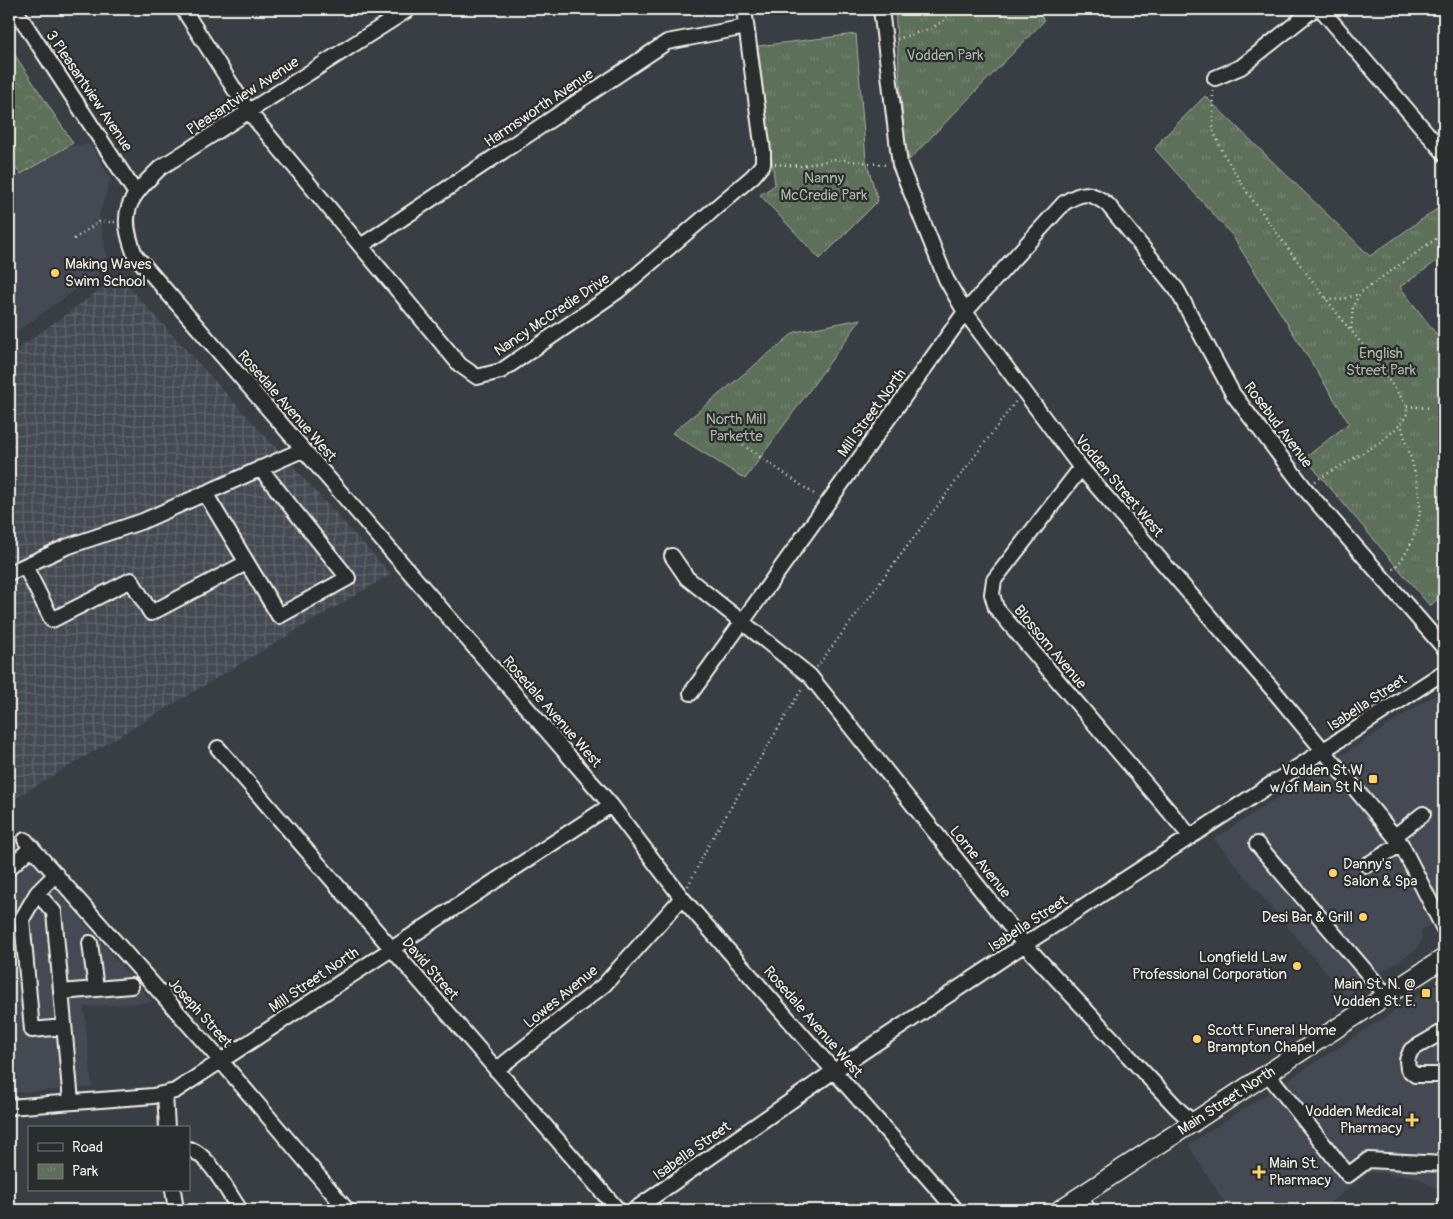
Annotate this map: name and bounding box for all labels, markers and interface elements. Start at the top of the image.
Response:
street label: 3 Pleasantview Avenue [41,27,137,156]
park label: Vodden Park [906,46,984,65]
street label: Pleasantview Avenue [183,52,303,139]
street label: Harmsworth Avenue [481,64,598,152]
park label: Nanny McCredie Park [780,169,868,205]
place label: Making Waves Swim School [65,255,152,291]
marker: Making Waves Swim School [49,267,61,279]
street label: Nancy McCredie Drive [491,269,614,361]
park label: English Street Park [1346,344,1417,380]
street label: Rosedale Avenue West [233,346,341,466]
street label: Mill Street North [834,365,910,461]
street label: Rosebud Avenue [1240,378,1317,472]
park label: North Mill Parkette [706,410,766,446]
street label: Vodden Street West [1071,431,1168,542]
street label: Blossom Avenue [1009,601,1091,693]
street label: Rosedale Avenue West [498,652,606,772]
street label: Isabella Street [1324,670,1411,736]
place label: Vodden St W w/of Main St N [1270,761,1363,797]
marker: Vodden St W w/of Main St N [1367,773,1379,785]
street label: Lorne Avenue [945,822,1015,902]
place label: Danny's Salon & Spa [1343,855,1417,891]
marker: Danny's Salon & Spa [1327,867,1339,879]
street label: Isabella Street [985,891,1072,957]
place label: Desi Bar & Grill [1262,908,1353,927]
marker: Desi Bar & Grill [1357,911,1369,923]
street label: David Street [398,934,463,1005]
street label: Mill Street North [265,943,363,1017]
place label: Longfield Law Professional Corporation [1132,948,1287,984]
marker: Longfield Law Professional Corporation [1291,960,1303,972]
street label: Lowes Avenue [520,961,602,1033]
street label: Rosedale Avenue West [759,962,867,1082]
street label: Joseph Street [164,974,237,1053]
place label: Main St. N. @ Vodden St. E. [1333,975,1416,1011]
marker: Main St. N. @ Vodden St. E. [1420,987,1432,999]
place label: Scott Funeral Home Brampton Chapel [1207,1021,1337,1057]
marker: Scott Funeral Home Brampton Chapel [1191,1033,1203,1045]
street label: Main Street North [1174,1062,1279,1139]
place label: Vodden Medical Pharmacy [1305,1102,1403,1138]
marker: Vodden Medical Pharmacy [1406,1114,1418,1126]
street label: Isabella Street [649,1117,735,1185]
legend [28,1126,190,1192]
text: Road [72,1138,103,1157]
place label: Main St. Pharmacy [1269,1154,1332,1190]
text: Park [72,1162,99,1181]
marker: Main St. Pharmacy [1253,1166,1265,1178]

